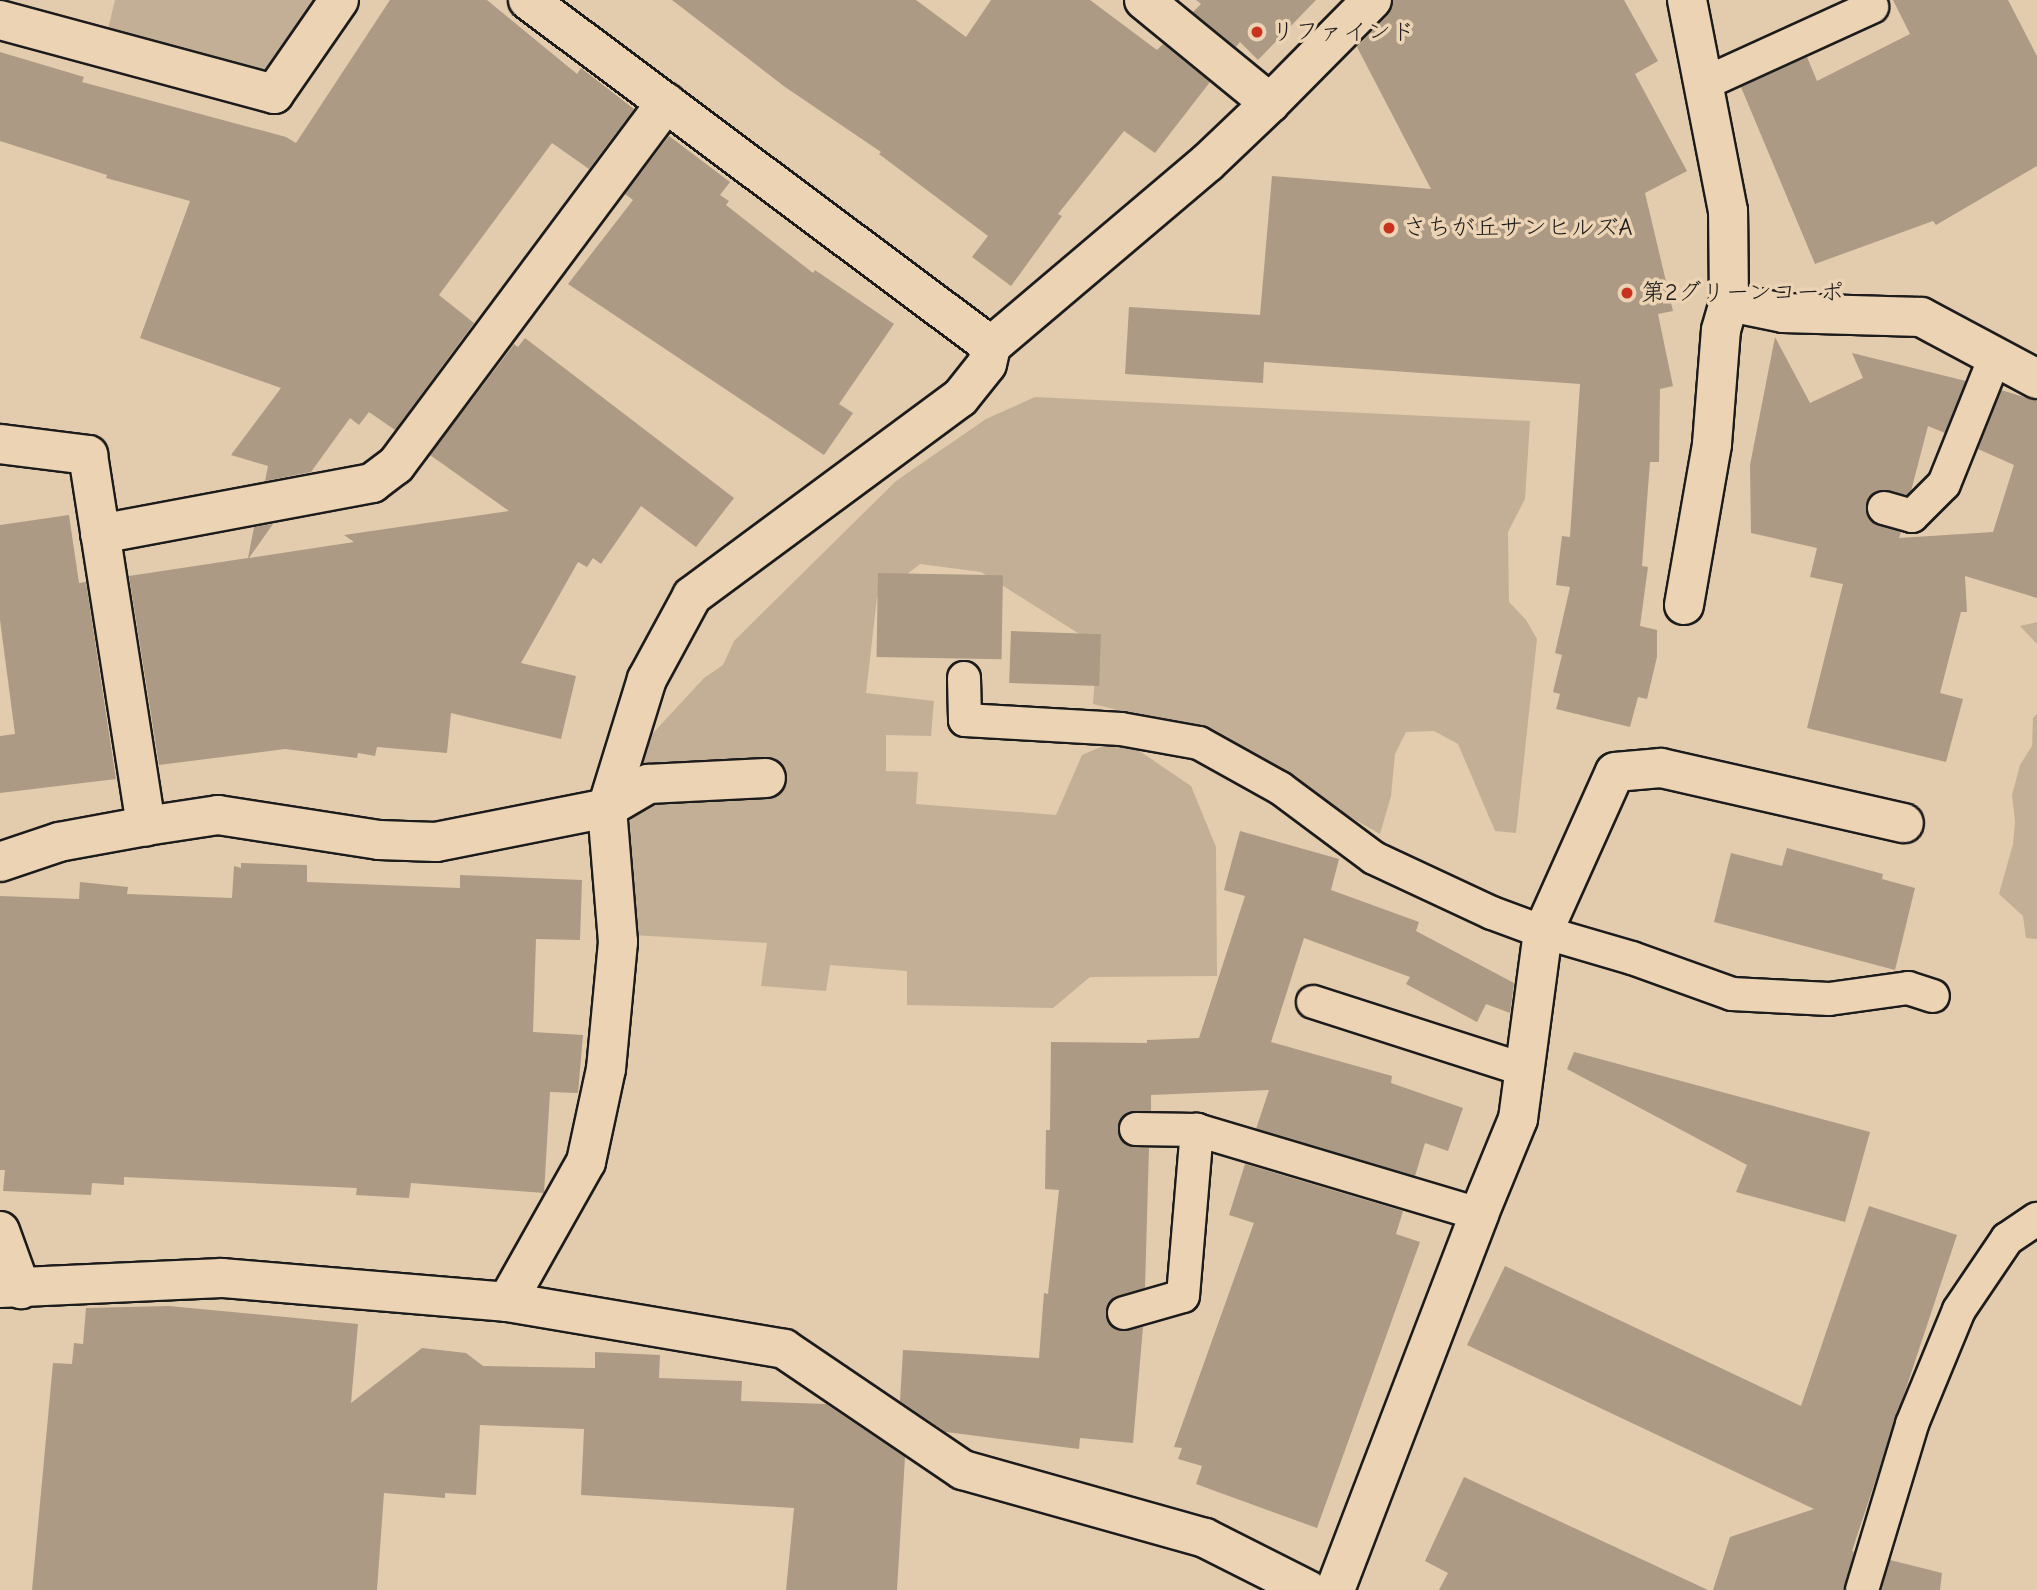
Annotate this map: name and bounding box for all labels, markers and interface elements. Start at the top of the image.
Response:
place label: リファインド [1271,18,1415,46]
marker: リファインド [1249,24,1265,40]
place label: さちが丘サンヒルズA [1403,214,1633,242]
marker: さちが丘サンヒルズA [1381,220,1397,236]
place label: 第2グリーンコーポ [1641,279,1846,307]
marker: 第2グリーンコーポ [1619,285,1635,301]

